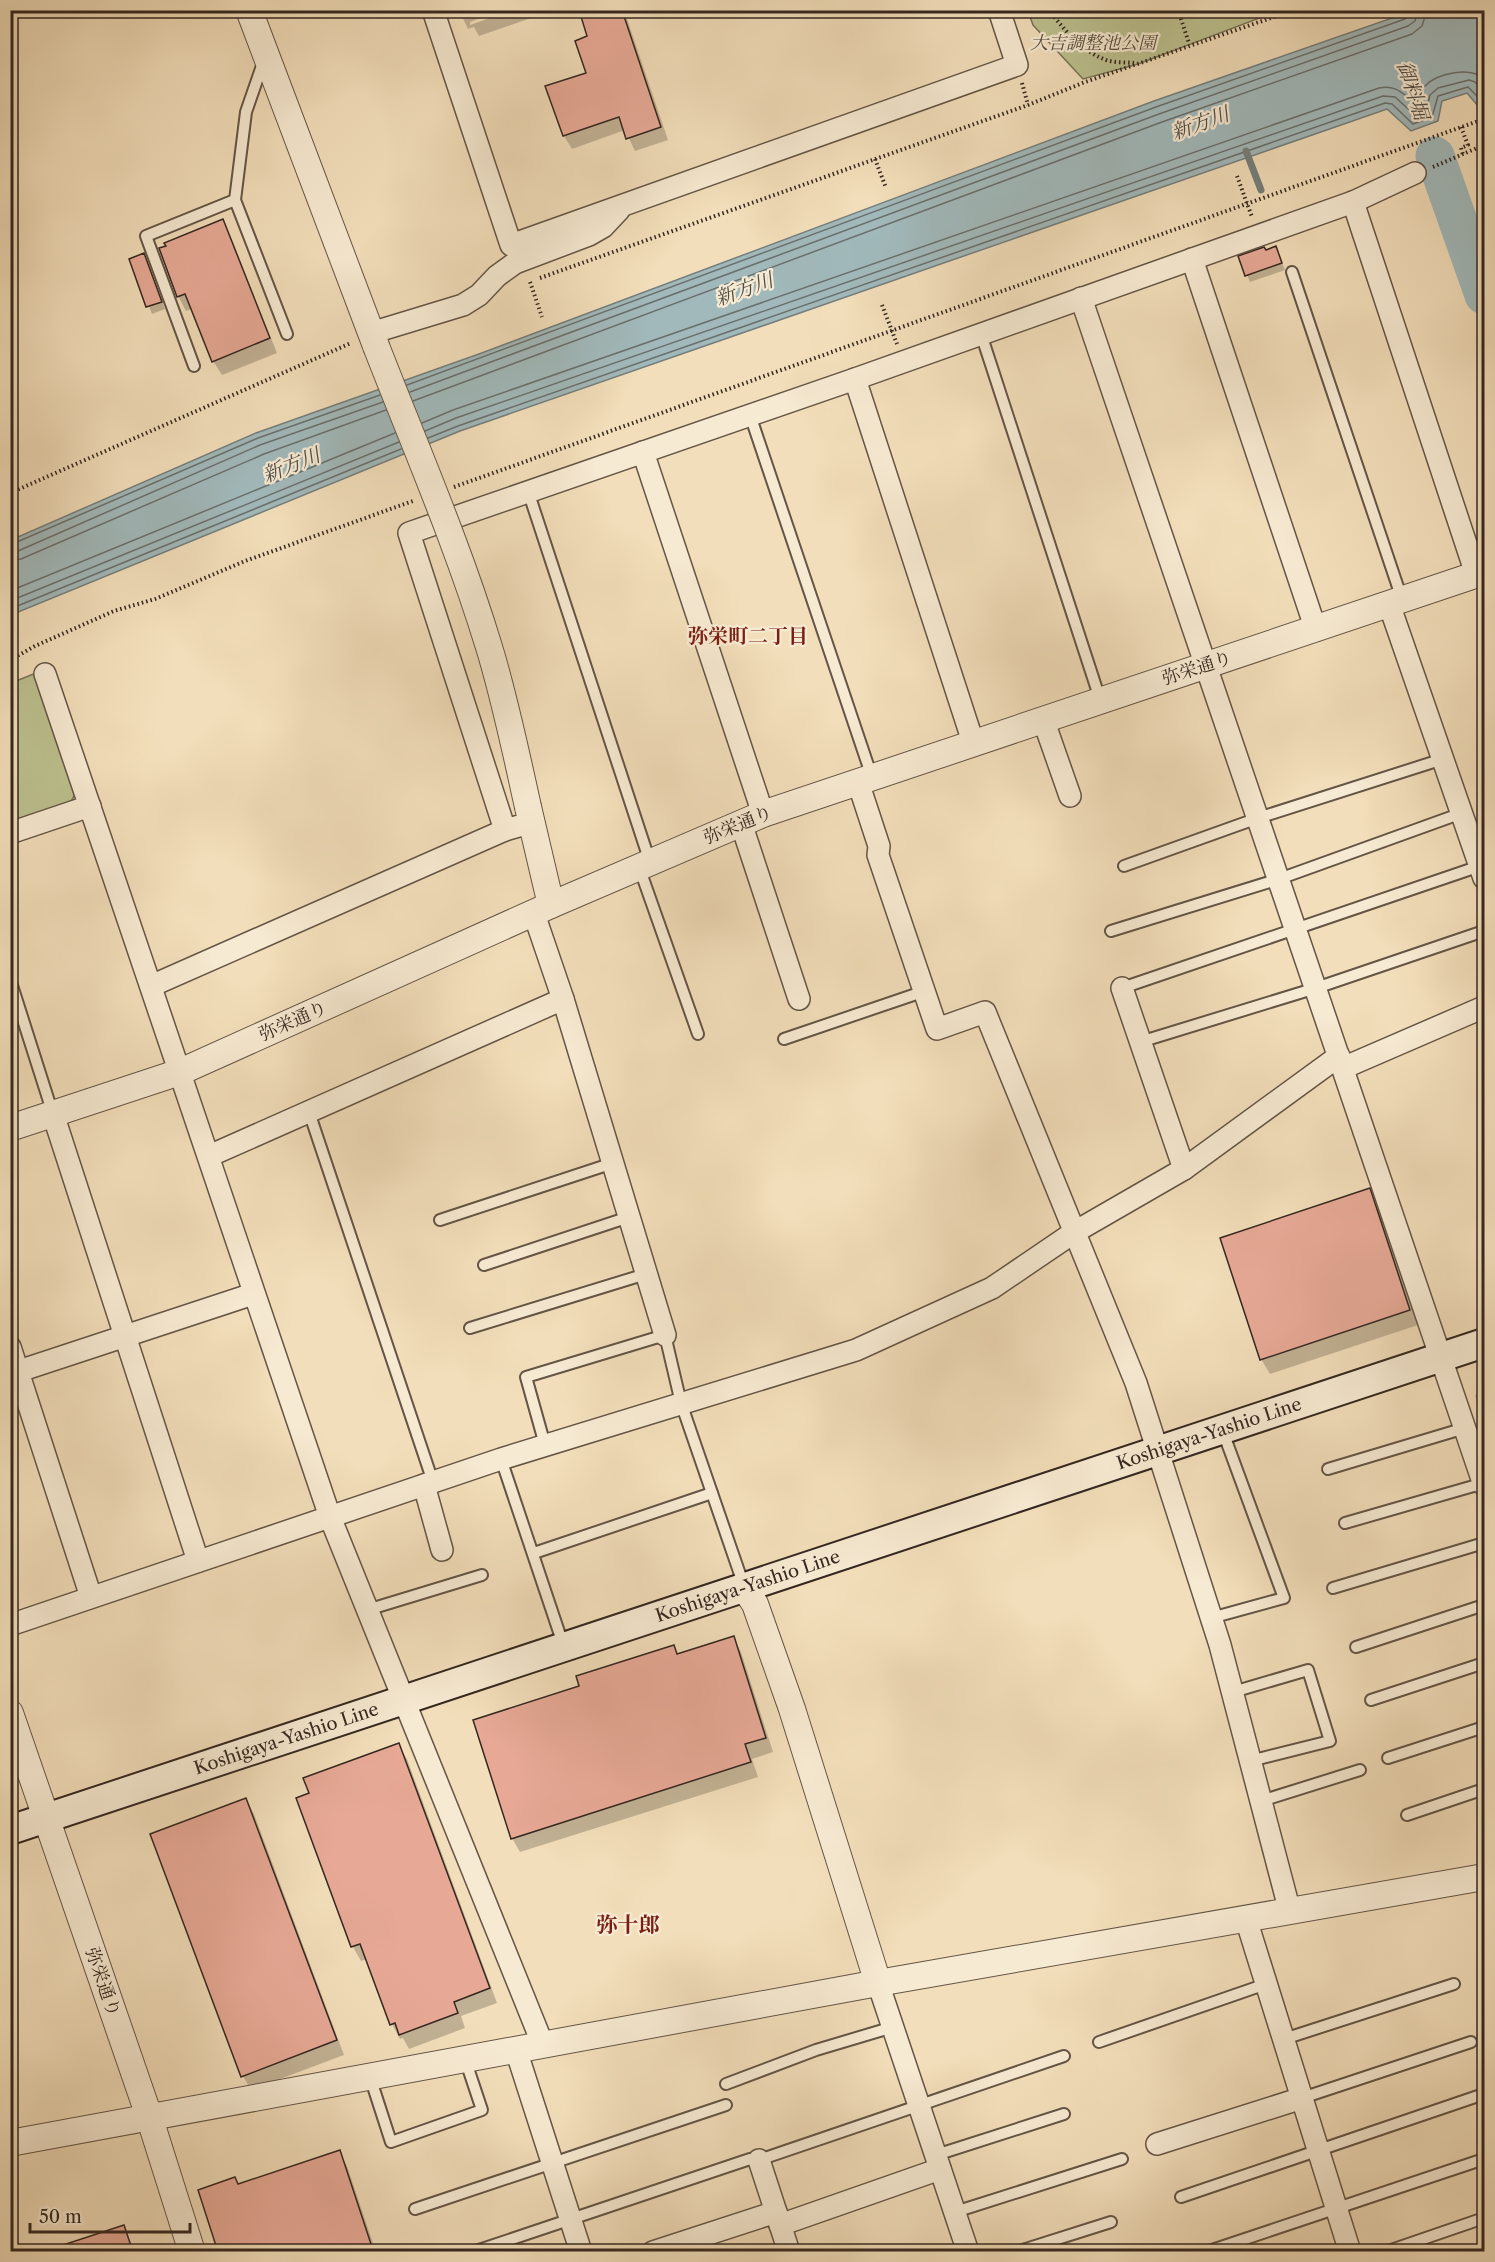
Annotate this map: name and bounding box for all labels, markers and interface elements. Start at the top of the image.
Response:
park label: 大吉調整池公園 [1030,32,1159,54]
water label: 御料堀 [1392,58,1435,125]
water label: 新方川 [1168,101,1234,145]
water label: 新方川 [712,267,778,311]
water label: 新方川 [259,442,325,487]
district label: 弥栄町二丁目 [688,624,808,648]
street label: 弥栄通り [1159,646,1235,690]
street label: 弥栄通り [701,801,775,849]
street label: 弥栄通り [256,996,330,1046]
street label: Koshigaya-Yashio Line [1114,1393,1304,1475]
street label: Koshigaya-Yashio Line [653,1545,843,1627]
street label: Koshigaya-Yashio Line [191,1698,382,1779]
district label: 弥十郎 [597,1912,660,1937]
street label: 弥栄通り [81,1944,125,2020]
scale bar [30,2196,190,2234]
text: 50 m [39,2206,82,2228]

